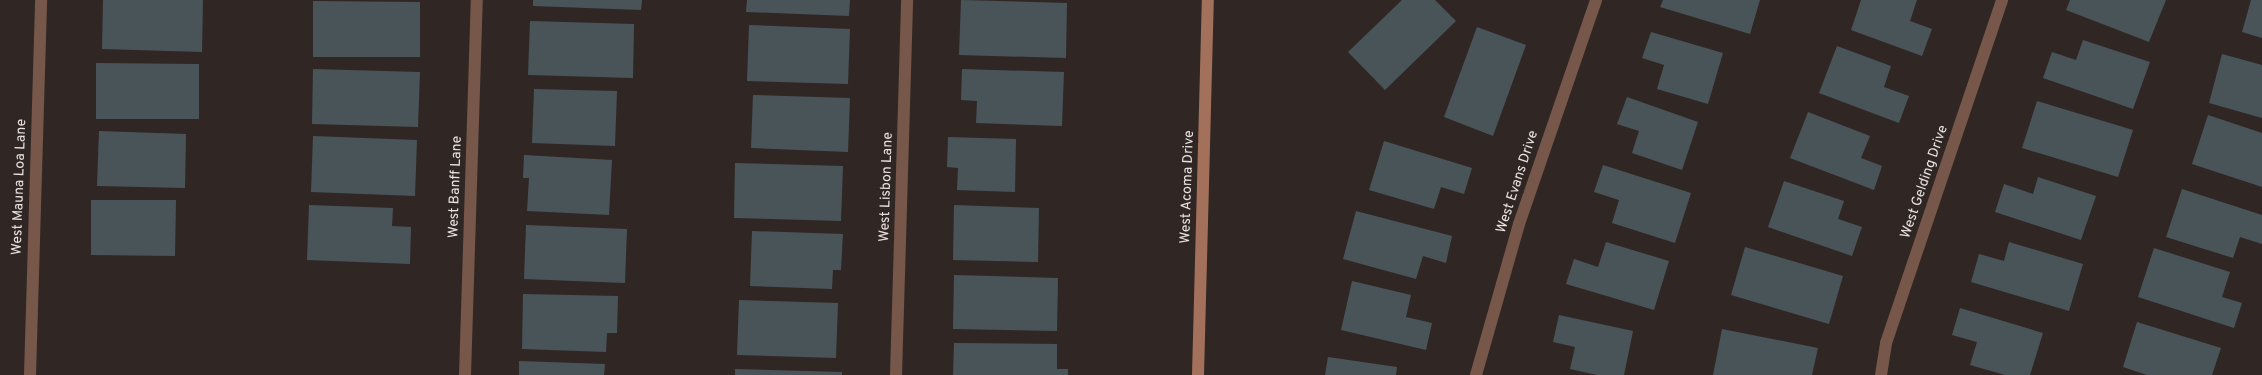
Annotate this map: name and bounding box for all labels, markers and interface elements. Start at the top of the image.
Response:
street label: West Mauna Loa Lane [9,119,31,255]
street label: West Gelding Drive [1898,123,1952,241]
street label: West Evans Drive [1494,129,1542,235]
street label: West Acoma Drive [1178,130,1198,244]
street label: West Lisbon Lane [877,132,897,242]
street label: West Banff Lane [446,136,466,238]

